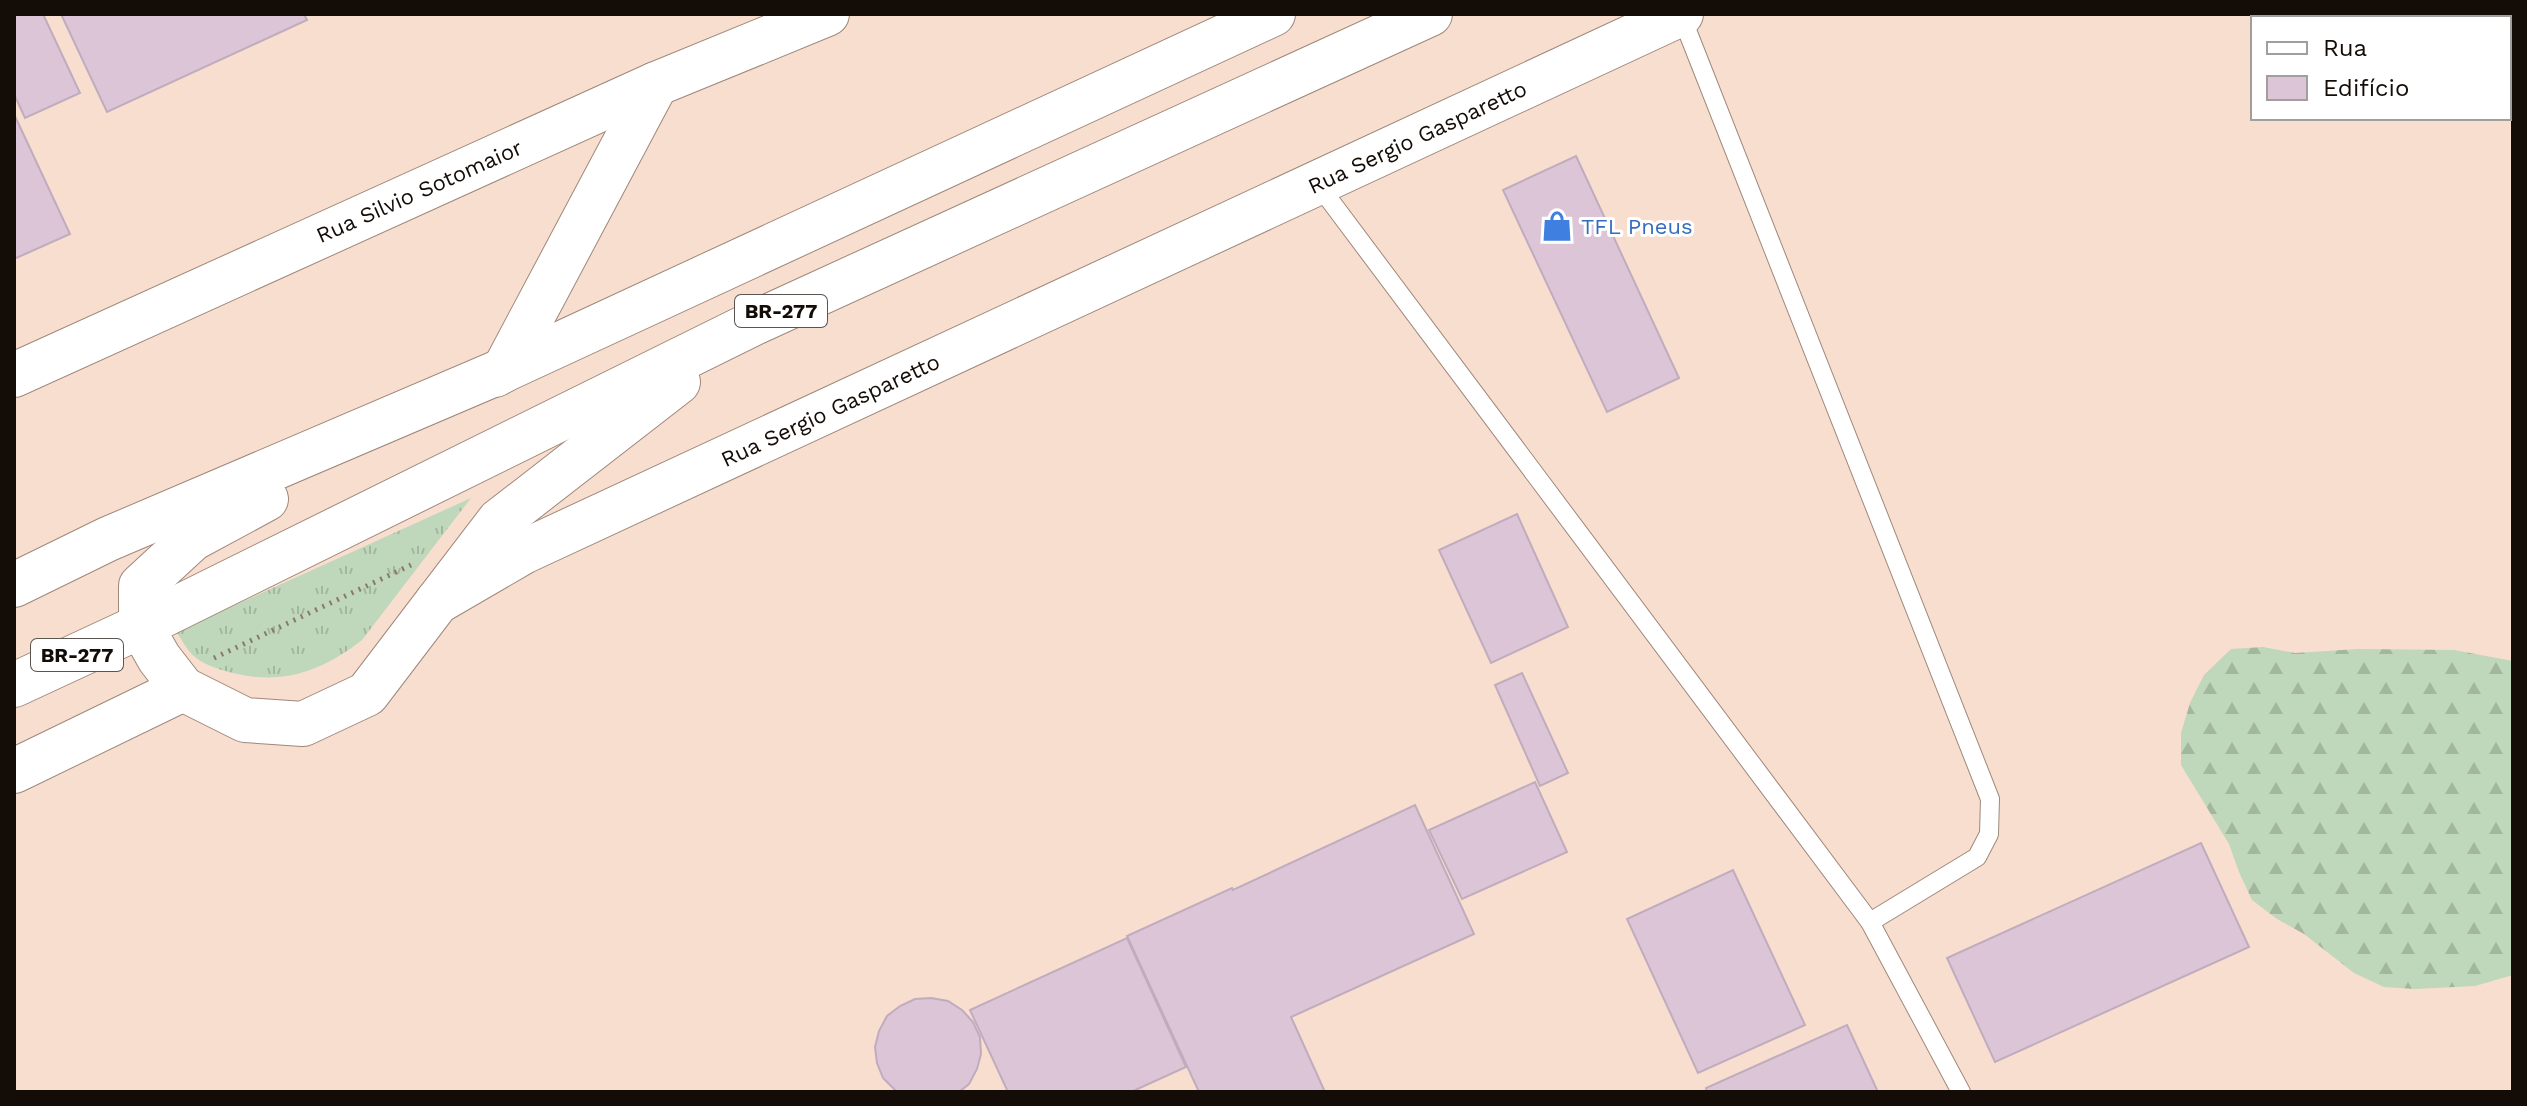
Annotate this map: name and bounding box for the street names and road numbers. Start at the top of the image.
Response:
street label: Rua Sergio Gasparetto [1304,76,1530,199]
street label: Rua Silvio Sotomaior [312,135,526,248]
road number: BR-277 [735,295,827,327]
street label: Rua Sergio Gasparetto [717,349,943,472]
road number: BR-277 [31,639,123,671]

